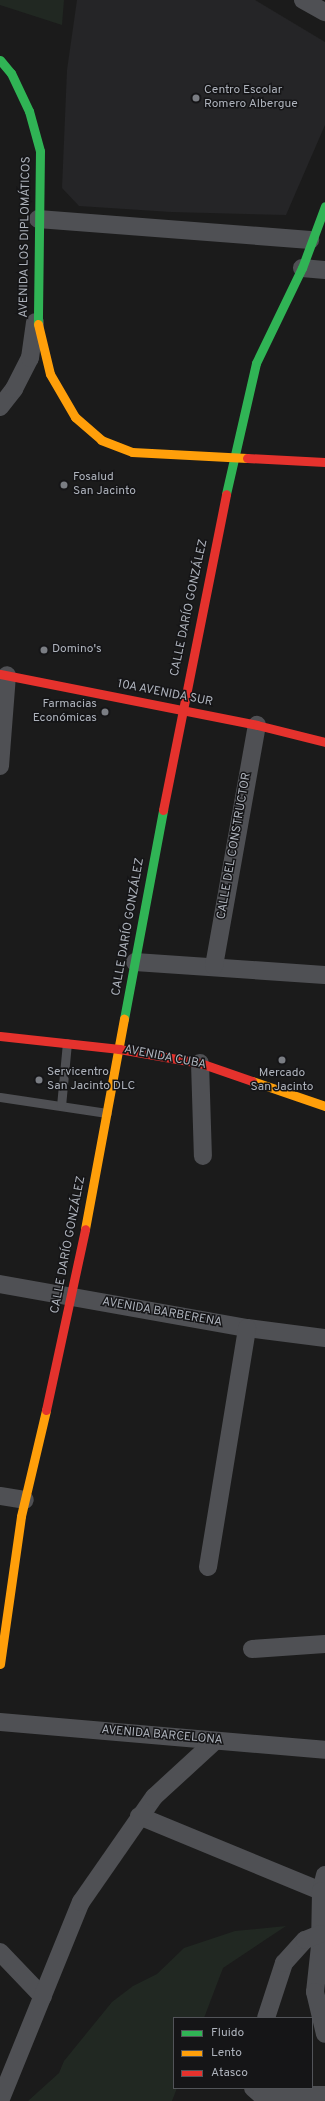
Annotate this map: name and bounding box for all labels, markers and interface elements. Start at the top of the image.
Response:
place label: Centro Escolar Romero Albergue [204,84,298,112]
marker: Centro Escolar Romero Albergue [191,93,201,103]
street label: AVENIDA LOS DIPLOMÁTICOS [17,156,35,318]
place label: Fosalud San Jacinto [73,471,136,499]
marker: Fosalud San Jacinto [58,479,70,491]
street label: CALLE DARÍO GONZÁLEZ [168,538,212,678]
place label: Domino's [52,643,102,657]
marker: Domino's [39,645,49,655]
street label: 10A AVENIDA SUR [115,678,215,710]
place label: Farmacias Económicas [33,698,97,726]
marker: Farmacias Económicas [100,707,110,717]
street label: CALLE DEL CONSTRUCTOR [215,771,255,921]
street label: CALLE DARÍO GONZÁLEZ [110,857,148,997]
street label: AVENIDA CUBA [122,1043,208,1073]
marker: Mercado San Jacinto [277,1055,287,1065]
place label: Servicentro San Jacinto DLC [47,1066,135,1094]
place label: Mercado San Jacinto [250,1067,314,1095]
marker: Servicentro San Jacinto DLC [34,1075,44,1085]
street label: CALLE DARÍO GONZÁLEZ [49,1175,89,1315]
street label: AVENIDA BARBERENA [101,1295,223,1331]
street label: AVENIDA BARCELONA [101,1724,223,1748]
legend [173,2017,313,2089]
text: Fluido [211,2025,244,2041]
text: Lento [211,2045,242,2061]
text: Atasco [211,2065,248,2081]

